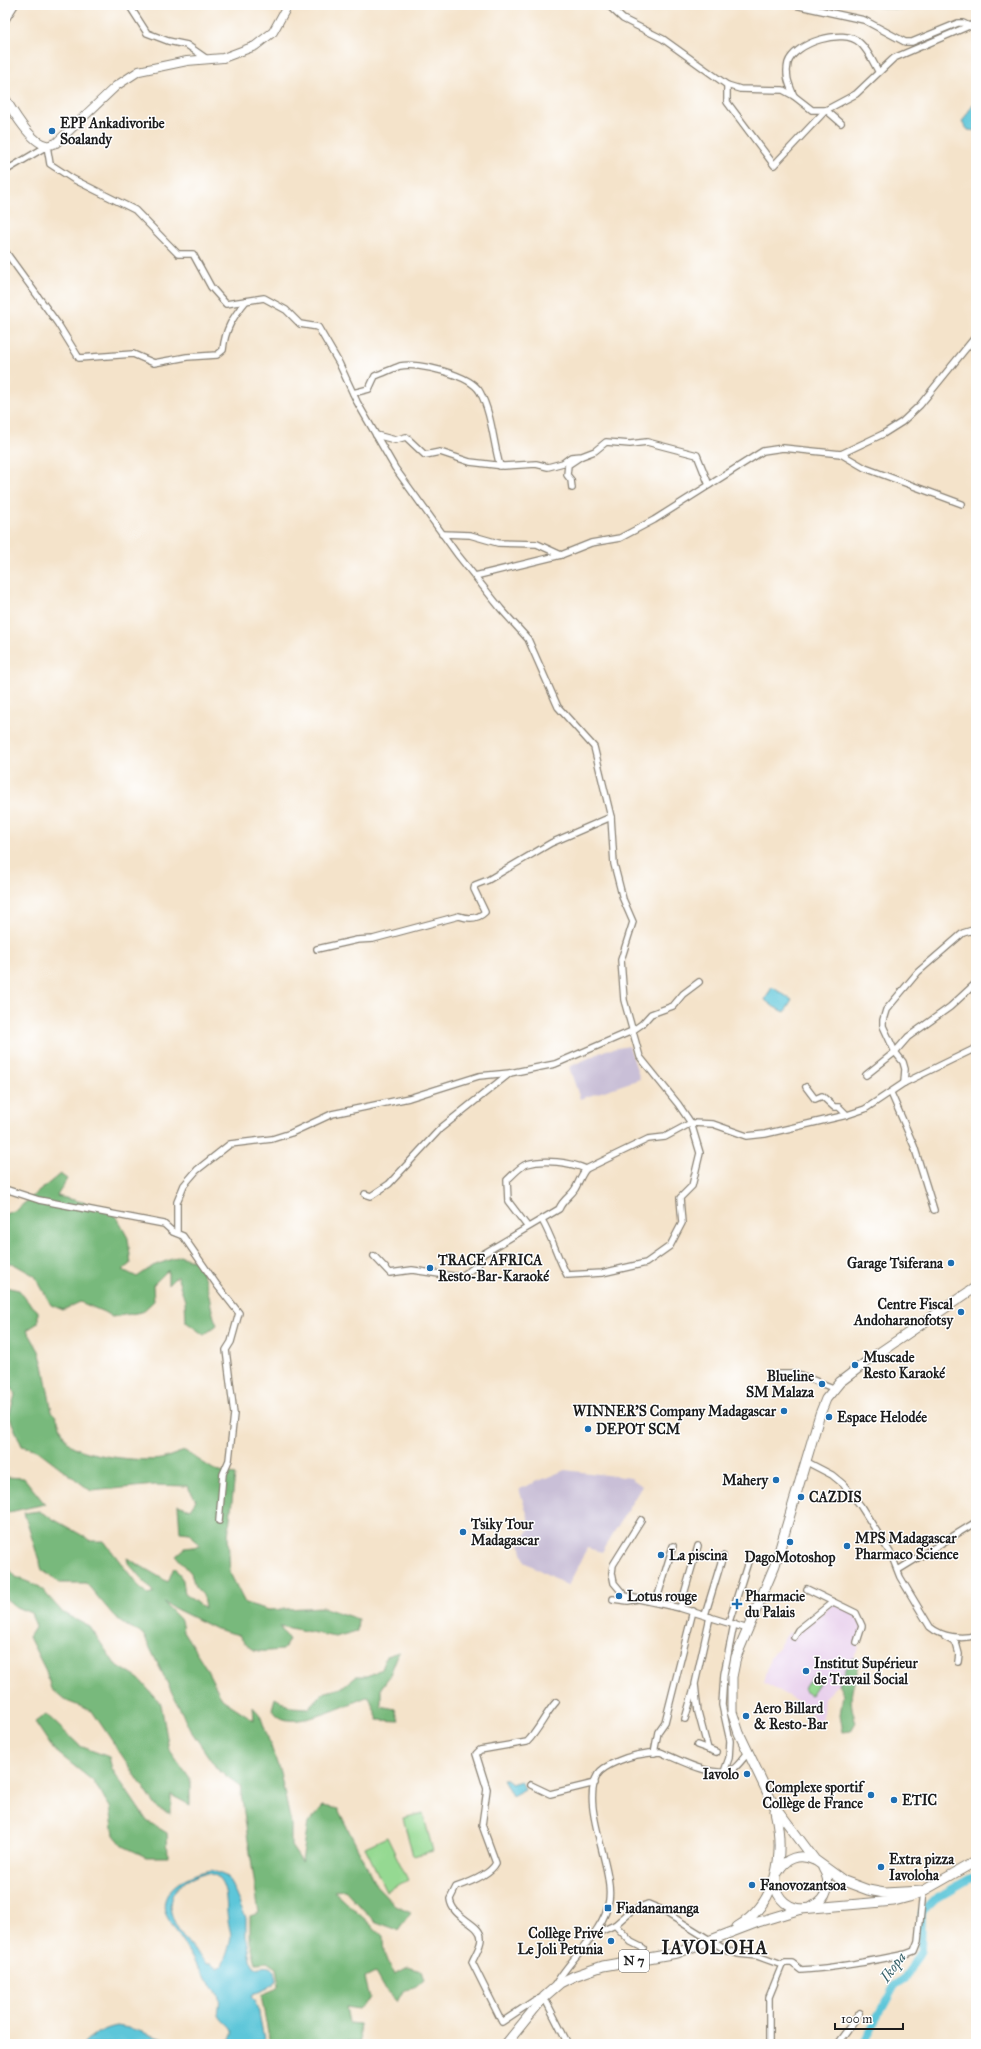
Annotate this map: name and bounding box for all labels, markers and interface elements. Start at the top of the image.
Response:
place label: EPP Ankadivoribe Soalandy [60,115,165,149]
marker: EPP Ankadivoribe Soalandy [47,126,57,136]
place label: TRACE AFRICA Resto-Bar-Karaoké [437,1252,550,1285]
place label: Garage Tsiferana [847,1255,944,1273]
marker: Garage Tsiferana [946,1258,956,1268]
marker: TRACE AFRICA Resto-Bar-Karaoké [425,1263,435,1273]
place label: Centre Fiscal Andoharanofotsy [853,1296,954,1330]
marker: Centre Fiscal Andoharanofotsy [956,1307,966,1317]
place label: Muscade Resto Karaoké [863,1349,946,1382]
marker: Muscade Resto Karaoké [850,1360,860,1370]
place label: Blueline SM Malaza [746,1368,815,1401]
marker: Blueline SM Malaza [817,1379,827,1389]
place label: WINNER'S Company Madagascar [573,1403,777,1421]
marker: WINNER'S Company Madagascar [779,1406,789,1416]
place label: Espace Helodée [837,1409,927,1427]
marker: Espace Helodée [824,1412,834,1422]
place label: DEPOT SCM [596,1421,681,1438]
marker: DEPOT SCM [583,1424,593,1434]
place label: Mahery [722,1472,769,1490]
marker: Mahery [771,1475,781,1485]
place label: CAZDIS [809,1489,862,1506]
marker: CAZDIS [796,1492,806,1502]
place label: Tsiky Tour Madagascar [470,1516,540,1550]
marker: Tsiky Tour Madagascar [458,1527,468,1537]
place label: MPS Madagascar Pharmaco Science [855,1530,959,1563]
marker: DagoMotoshop [785,1537,795,1547]
marker: MPS Madagascar Pharmaco Science [842,1541,852,1551]
place label: La piscina [669,1547,729,1565]
place label: DagoMotoshop [744,1549,836,1567]
marker: La piscina [656,1550,666,1560]
place label: Lotus rouge [627,1588,697,1606]
place label: Pharmacie du Palais [745,1588,805,1621]
marker: Lotus rouge [614,1591,624,1601]
marker: Pharmacie du Palais [732,1599,742,1609]
place label: Institut Supérieur de Travail Social [814,1655,918,1688]
marker: Institut Supérieur de Travail Social [801,1666,811,1676]
place label: Aero Billard & Resto-Bar [753,1700,829,1733]
marker: Aero Billard & Resto-Bar [741,1711,751,1721]
place label: Iavolo [703,1766,739,1783]
marker: Iavolo [742,1769,752,1779]
place label: Complexe sportif Collège de France [762,1779,865,1813]
marker: Complexe sportif Collège de France [866,1790,876,1800]
place label: ETIC [902,1792,937,1809]
marker: ETIC [889,1795,899,1805]
place label: Extra pizza Iavoloha [889,1851,955,1884]
marker: Extra pizza Iavoloha [876,1862,886,1872]
place label: Fanovozantsoa [760,1877,847,1894]
marker: Fanovozantsoa [747,1880,757,1890]
place label: Fiadanamanga [616,1900,700,1918]
marker: Fiadanamanga [603,1903,613,1913]
place label: Collège Privé Le Joli Petunia [517,1925,604,1959]
marker: Collège Privé Le Joli Petunia [606,1936,616,1946]
district label: IAVOLOHA [662,1937,768,1959]
water label: Ikopa [875,1948,911,1987]
road number: N 7 [619,1950,649,1972]
scale bar [835,2005,903,2031]
text: 100 m [841,2012,872,2026]

